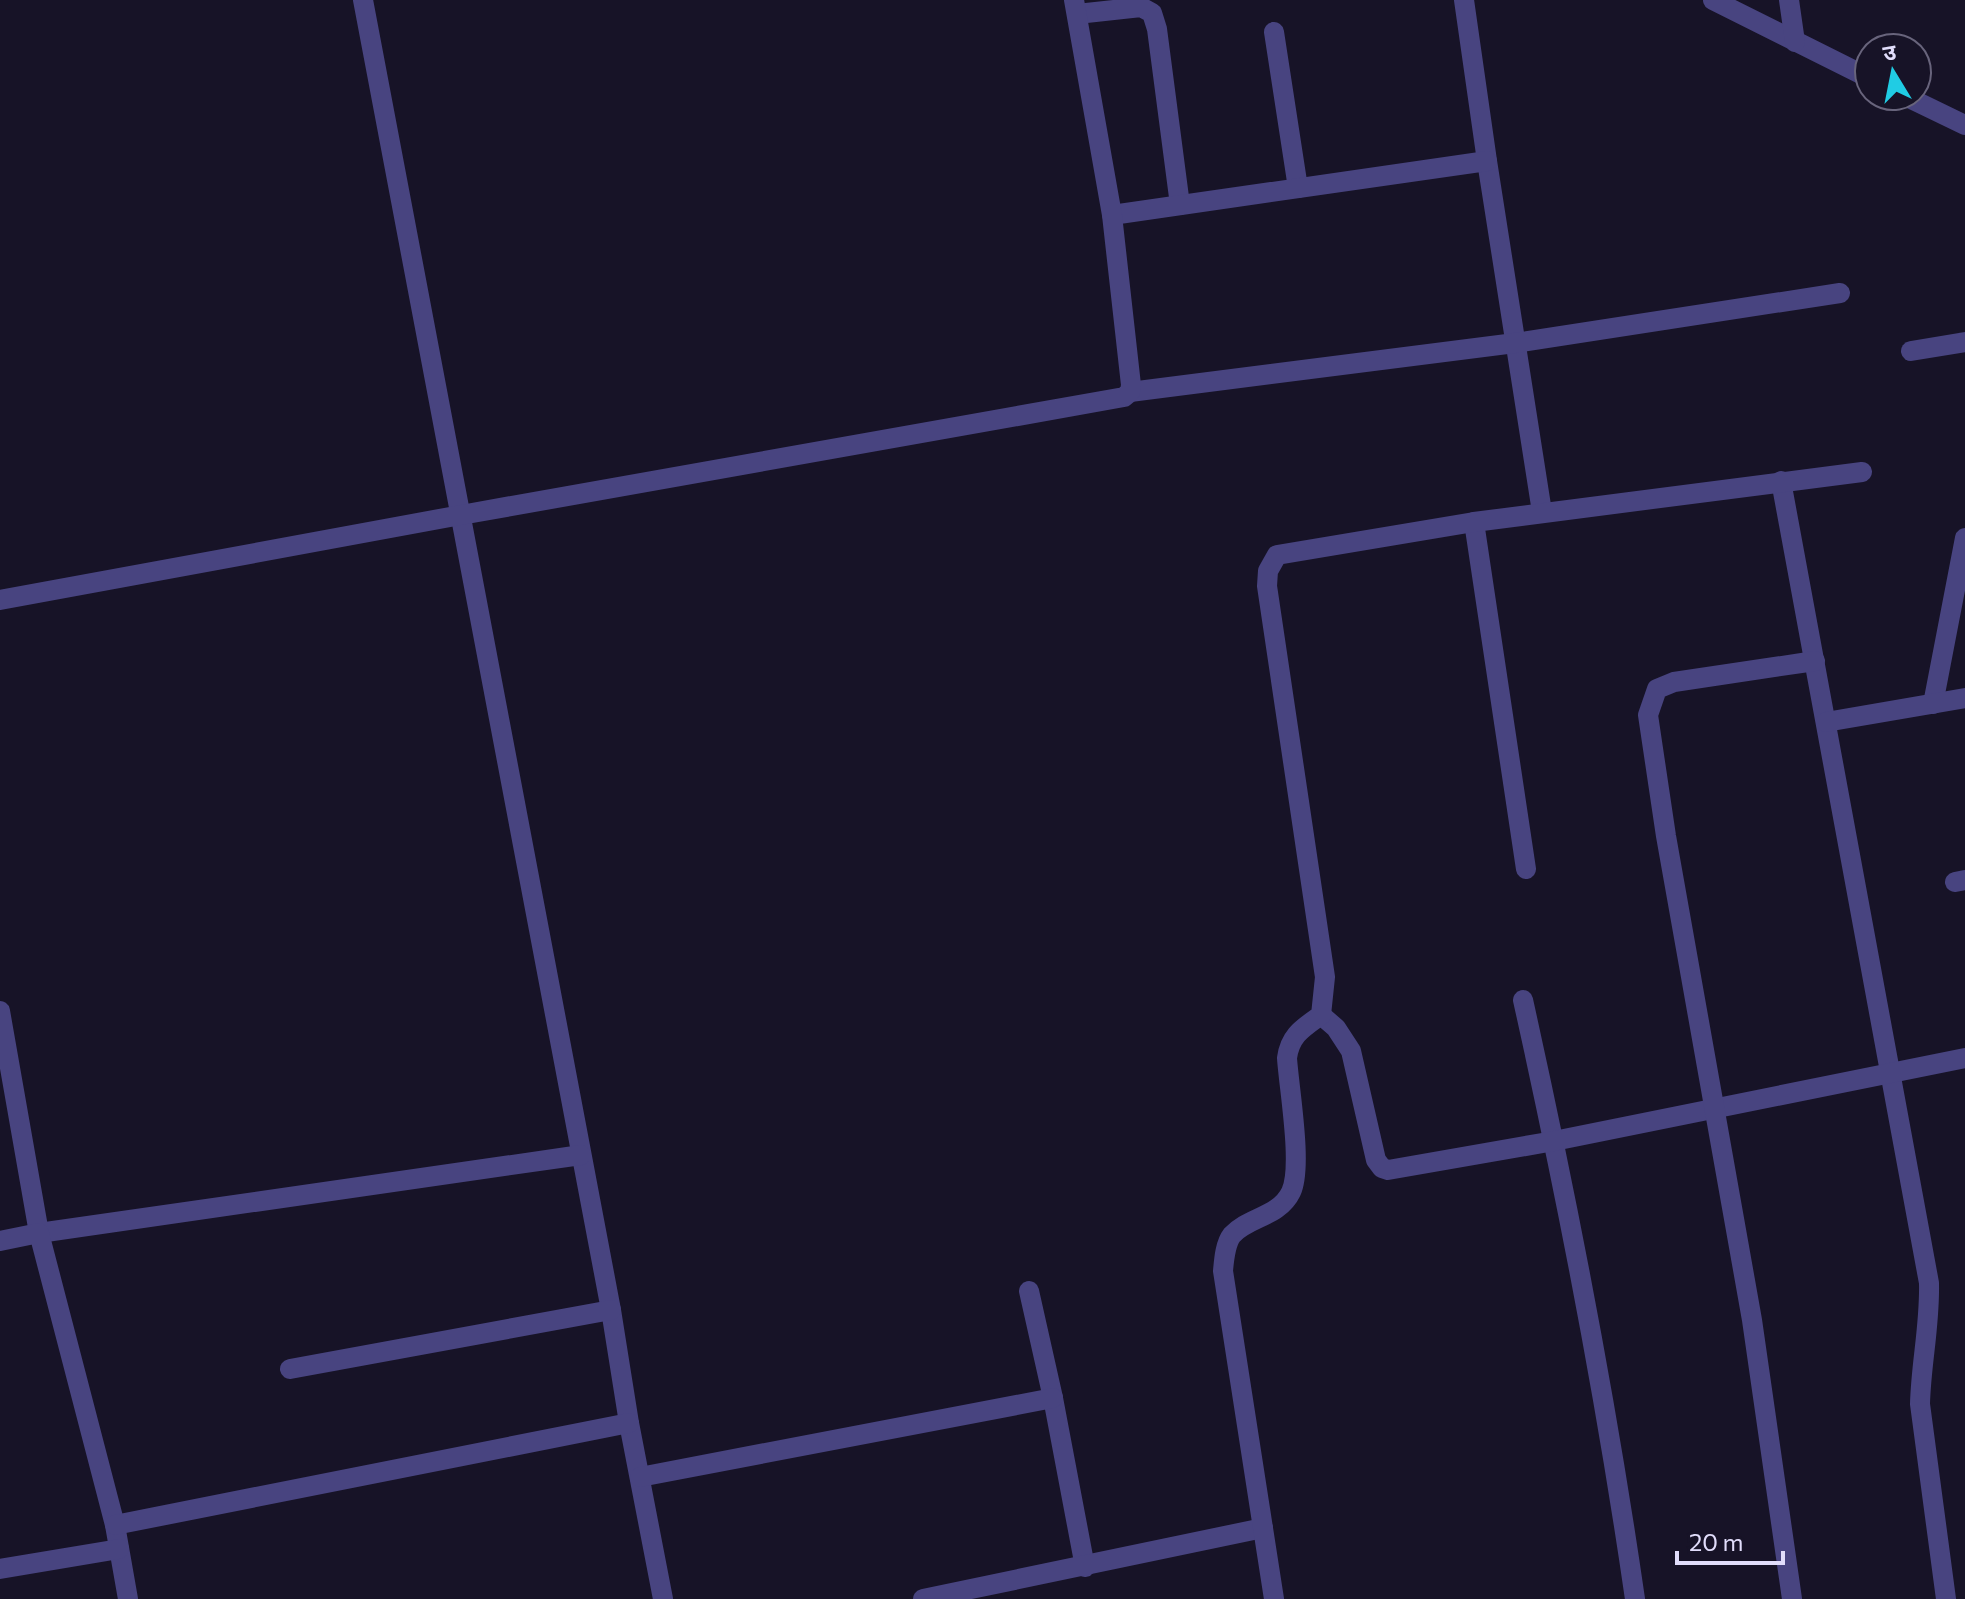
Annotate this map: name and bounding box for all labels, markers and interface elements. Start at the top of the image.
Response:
north arrow [1853,32,1933,112]
text: उ [1881,37,1899,66]
scale bar [1677,1515,1783,1565]
text: 20 m [1689,1527,1743,1556]

